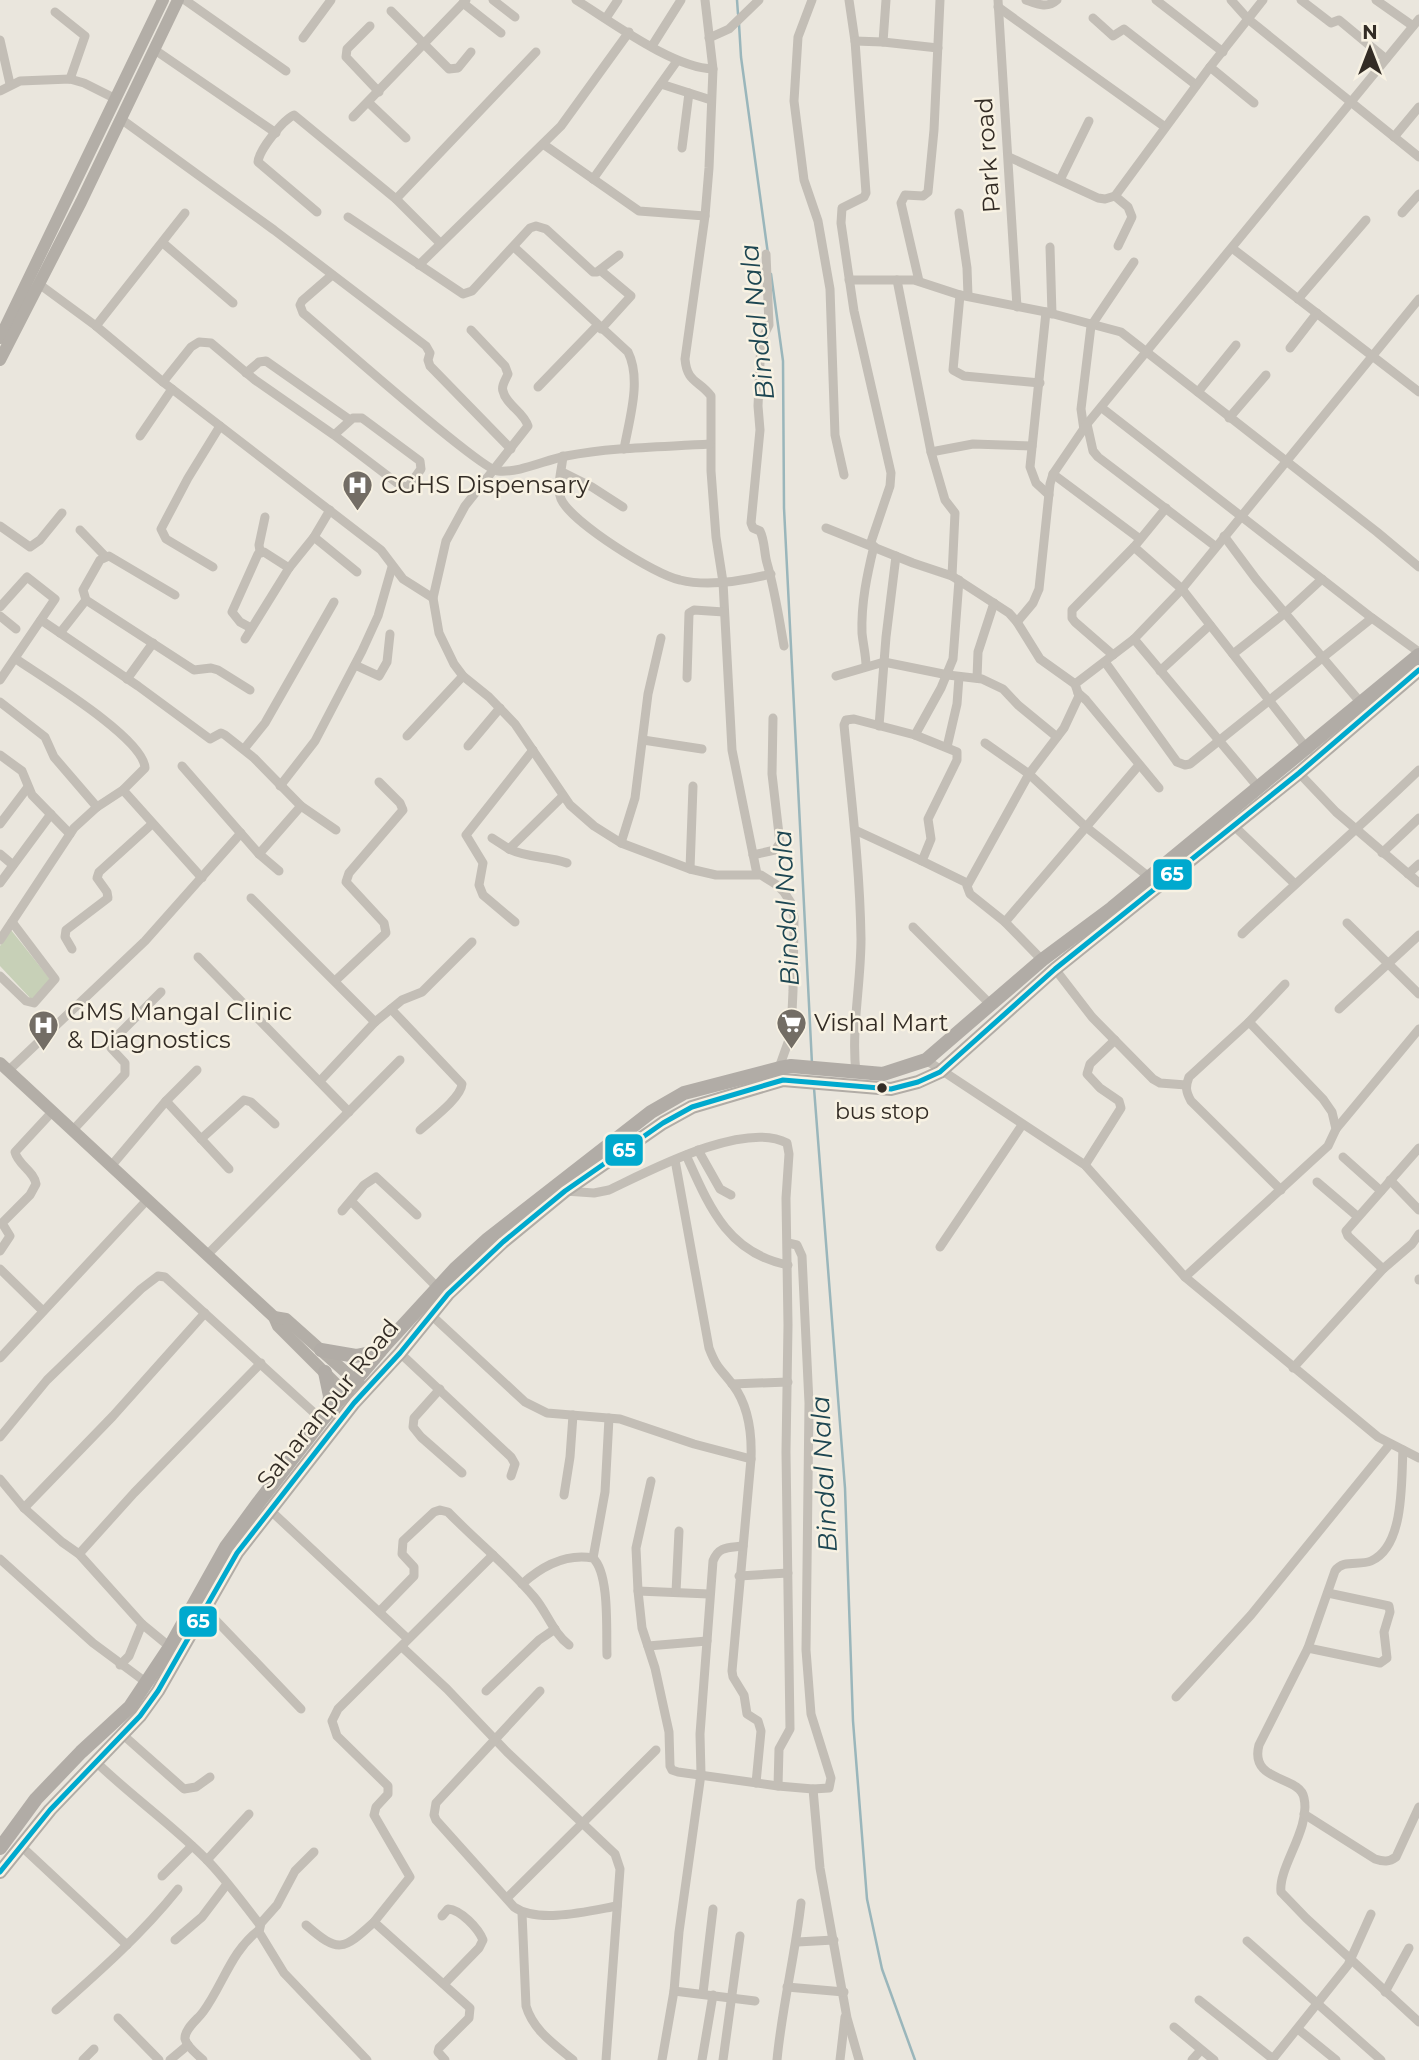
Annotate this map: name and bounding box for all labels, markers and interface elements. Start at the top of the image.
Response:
north arrow [1335,14,1405,84]
text: N [1362,21,1378,44]
street label: Park road [969,96,1006,214]
water label: Bindal Nala [733,242,781,402]
hospital icon: CGHS Dispensary [341,468,375,512]
place label: CGHS Dispensary [381,470,590,499]
water label: Bindal Nala [766,829,806,987]
line badge: 65 [1152,858,1193,891]
text: 65 [1160,863,1184,886]
place label: GMS Mangal Clinic & Diagnostics [67,997,292,1054]
supermarket icon: Vishal Mart [774,1006,808,1050]
place label: Vishal Mart [814,1008,949,1037]
hospital icon: GMS Mangal Clinic & Diagnostics [27,1009,61,1053]
marker: bus stop [875,1081,889,1095]
place label: bus stop [835,1098,929,1125]
line badge: 65 [604,1133,644,1167]
text: 65 [612,1139,636,1162]
street label: Saharanpur Road [250,1313,405,1494]
water label: Bindal Nala [804,1395,844,1553]
line badge: 65 [178,1605,218,1638]
text: 65 [186,1610,210,1633]

